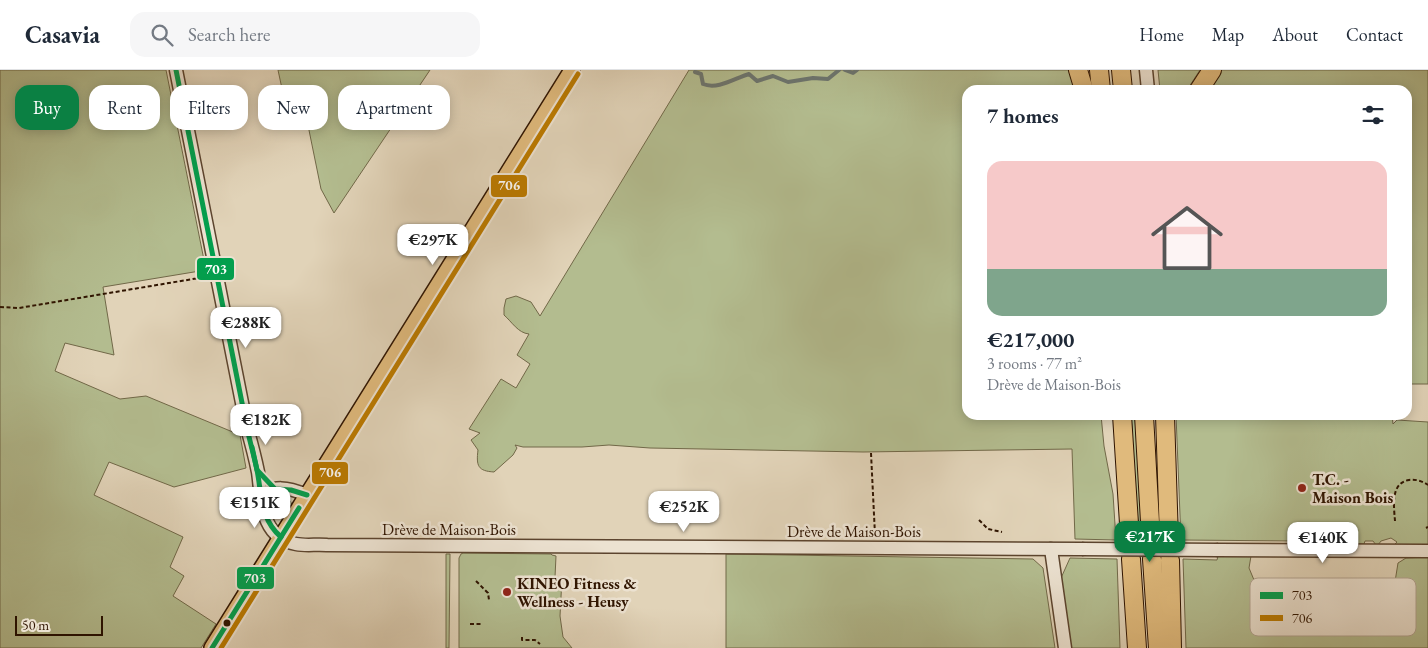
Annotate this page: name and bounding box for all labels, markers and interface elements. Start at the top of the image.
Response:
search box [130,12,480,57]
text: Casavia [25,19,100,50]
icon: search [148,21,176,49]
text: Search here [188,22,270,47]
text: Home [1139,23,1184,46]
text: Map [1212,23,1244,46]
text: About [1272,23,1318,46]
text: Contact [1346,23,1403,46]
chip: Buy [15,85,79,130]
chip: Rent [89,85,160,130]
chip: Filters [170,85,248,130]
chip: New [258,85,328,130]
chip: Apartment [338,85,450,130]
icon: filters [1359,101,1387,129]
text: 7 homes [987,102,1059,129]
line badge: 706 [490,174,528,198]
text: 706 [498,176,521,194]
icon: home [1142,193,1232,283]
pin: €297K [398,224,468,266]
text: €297K [408,229,458,250]
line badge: 703 [196,257,235,281]
text: 703 [205,260,227,278]
pin: €288K [211,306,281,349]
text: €288K [221,312,271,333]
text: €217,000 [987,326,1074,353]
text: 3 rooms · 77 m² [987,353,1082,374]
text: Drève de Maison-Bois [987,374,1121,395]
pin: €182K [231,404,301,446]
text: €182K [241,409,291,430]
line badge: 706 [311,461,349,485]
text: 706 [319,463,342,481]
place label: T.C. - Maison Bois [1312,469,1394,508]
marker: T.C. - Maison Bois [1296,482,1308,494]
pin: €151K [220,486,290,529]
pin: €252K [649,490,719,533]
text: €151K [230,492,280,513]
text: €252K [659,496,709,517]
street label: Drève de Maison-Bois [382,519,516,540]
pin: €217K [1115,520,1185,563]
street label: Drève de Maison-Bois [787,521,921,542]
pin: €140K [1288,522,1358,564]
text: €217K [1125,526,1175,547]
text: €140K [1298,527,1348,548]
line badge: 703 [236,566,275,590]
text: 703 [244,569,266,587]
place label: KINEO Fitness & Wellness - Heusy [517,573,637,612]
legend [1250,578,1416,636]
marker: KINEO Fitness & Wellness - Heusy [501,586,513,598]
text: 703 [1292,586,1312,604]
text: 706 [1292,609,1312,627]
scale bar [15,613,102,636]
text: 50 m [22,616,49,634]
unlabelled marker [222,618,232,628]

